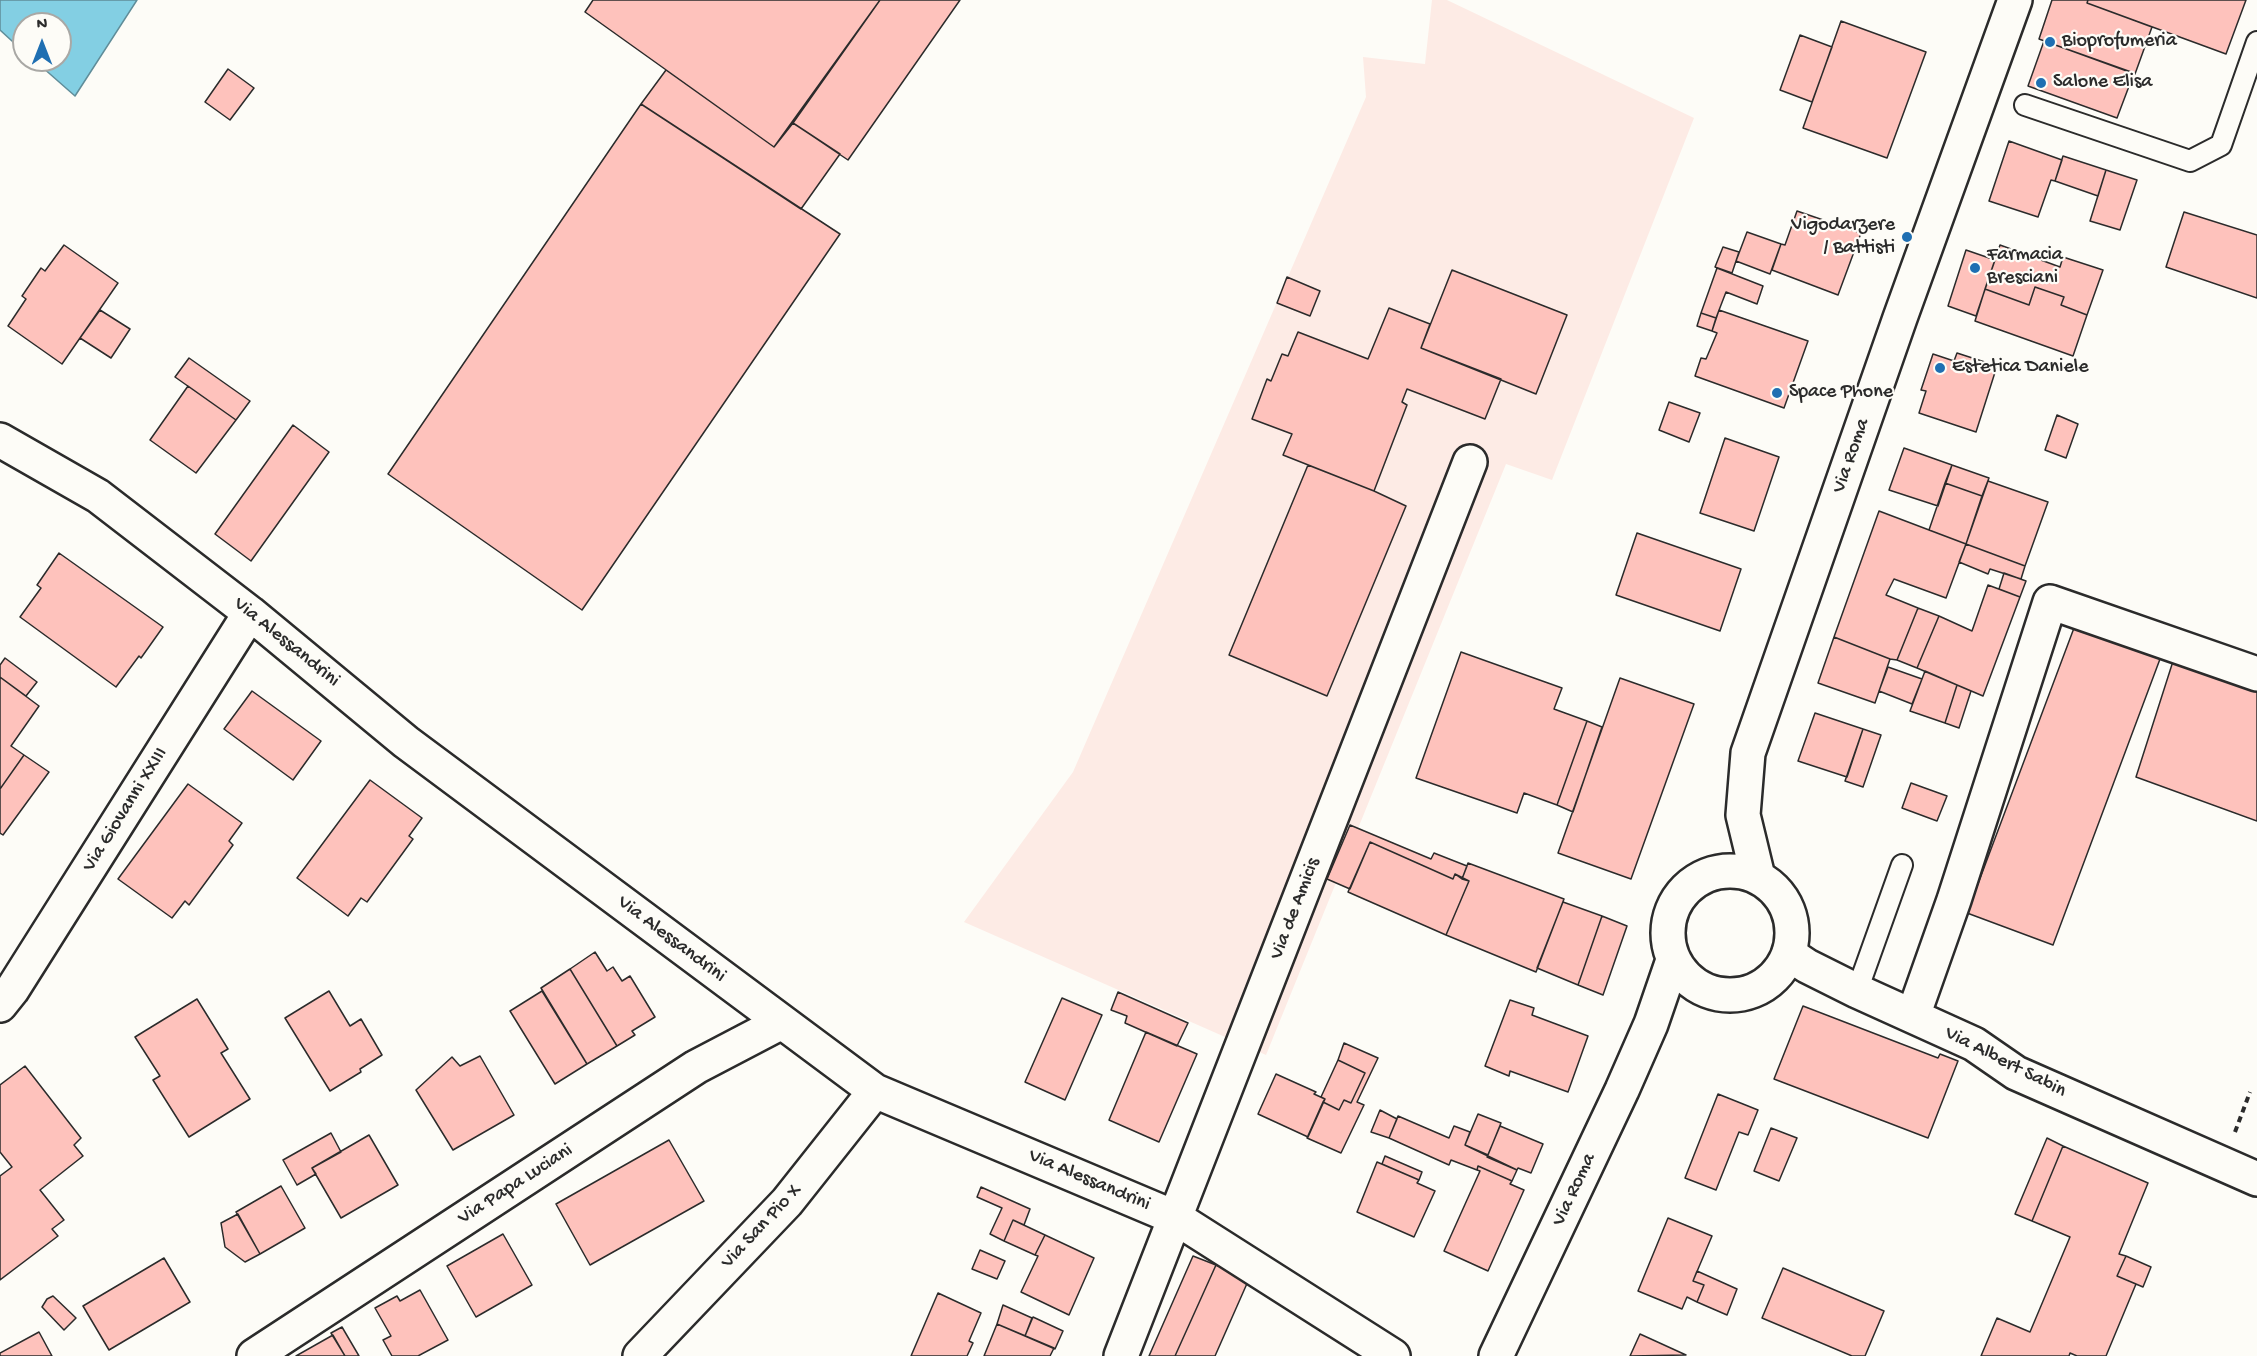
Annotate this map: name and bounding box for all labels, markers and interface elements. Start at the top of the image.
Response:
north arrow [12,12,72,72]
text: N [37,16,47,35]
place label: Bioprofumeria [2062,30,2177,54]
marker: Bioprofumeria [2043,35,2057,49]
place label: Salone Elisa [2053,71,2152,95]
marker: Salone Elisa [2034,76,2048,90]
place label: Vigodarzere / Battisti [1791,214,1895,261]
marker: Vigodarzere / Battisti [1900,230,1914,244]
place label: Farmacia Bresciani [1987,244,2063,291]
marker: Farmacia Bresciani [1968,261,1982,275]
place label: Estetica Daniele [1952,356,2088,380]
marker: Estetica Daniele [1933,361,1947,375]
place label: Space Phone [1789,381,1893,405]
marker: Space Phone [1770,386,1784,400]
street label: Via Roma [1828,415,1876,497]
street label: Via Alessandrini [228,593,344,693]
street label: Via Giovanni XXIII [78,743,174,877]
street label: Via de Amicis [1266,855,1326,963]
street label: Via Alessandrini [612,891,730,989]
street label: Via Albert Sabin [1940,1022,2070,1104]
street label: Via Papa Luciani [454,1139,578,1231]
street label: Via Alessandrini [1024,1145,1154,1217]
street label: Via Roma [1548,1150,1602,1230]
street label: Via San Pio X [717,1180,807,1274]

